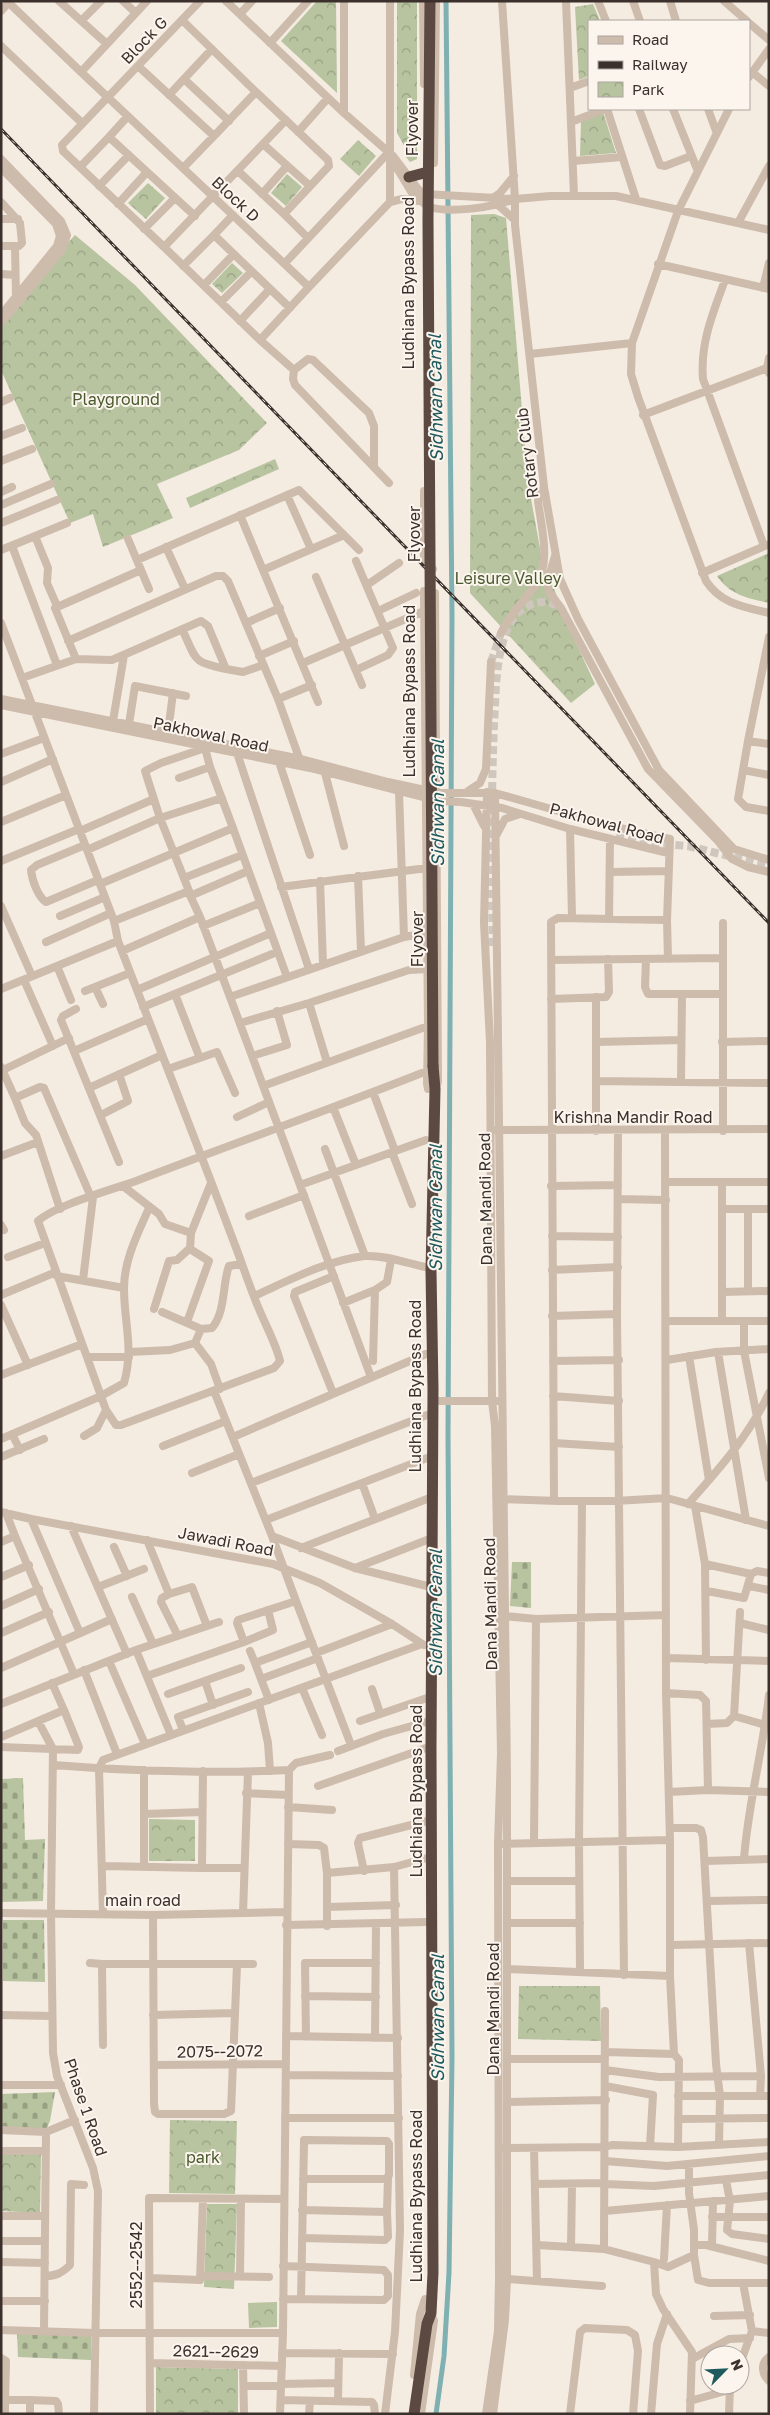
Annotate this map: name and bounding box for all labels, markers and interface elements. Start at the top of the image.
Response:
street label: Block G [117,12,171,68]
legend [588,20,750,110]
text: Road [632,30,669,48]
text: Railway [632,55,688,73]
text: Park [632,80,665,98]
street label: Flyover [402,100,422,156]
street label: Block D [208,172,264,226]
street label: Ludhiana Bypass Road [398,197,418,369]
water label: Sidhwan Canal [423,333,447,462]
park label: Playground [72,389,160,409]
street label: Rotary Club [512,406,542,499]
street label: Flyover [404,506,424,562]
park label: Leisure Valley [455,568,561,588]
street label: Ludhiana Bypass Road [399,605,419,777]
street label: Pakhowal Road [151,712,271,756]
water label: Sidhwan Canal [426,738,448,867]
street label: Pakhowal Road [548,798,666,848]
street label: Flyover [407,911,427,967]
street label: Krishna Mandir Road [554,1107,712,1127]
street label: Dana Mandi Road [474,1132,496,1266]
water label: Sidhwan Canal [424,1143,446,1272]
street label: Ludhiana Bypass Road [405,1300,425,1472]
street label: Jawadi Road [177,1522,275,1560]
street label: Dana Mandi Road [479,1537,501,1671]
water label: Sidhwan Canal [424,1548,446,1677]
street label: Ludhiana Bypass Road [406,1705,426,1877]
street label: main road [105,1890,181,1910]
street label: Dana Mandi Road [483,1942,503,2076]
water label: Sidhwan Canal [426,1953,448,2082]
street label: 2075--2072 [177,2040,263,2062]
street label: Phase 1 Road [60,2055,112,2159]
street label: Ludhiana Bypass Road [406,2110,426,2282]
park label: park [186,2147,220,2167]
street label: 2552--2542 [126,2222,146,2308]
street label: 2621--2629 [173,2340,259,2362]
north arrow [700,2345,750,2395]
text: N [727,2356,747,2373]

